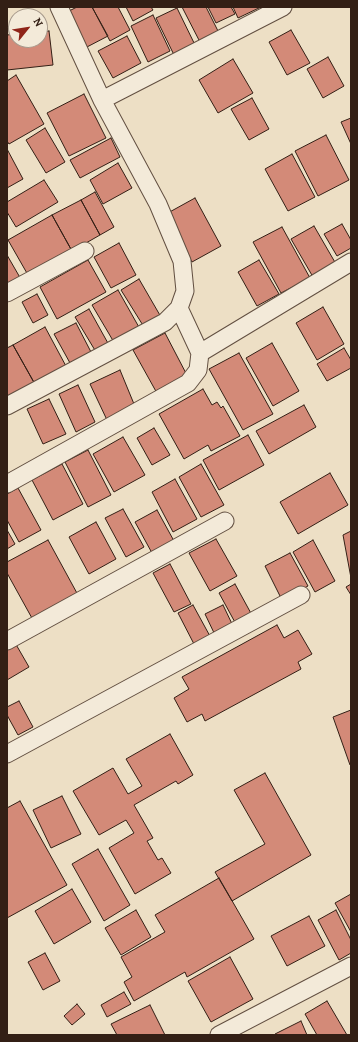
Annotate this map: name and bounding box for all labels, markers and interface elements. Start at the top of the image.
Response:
north arrow [8,8,48,48]
text: N [29,15,46,29]

